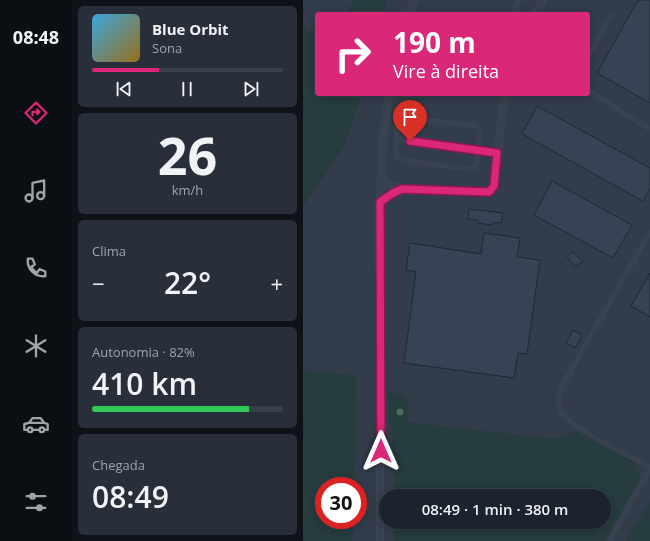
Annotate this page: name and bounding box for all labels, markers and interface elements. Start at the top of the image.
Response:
text: Blue Orbit [152,19,229,39]
text: 190 m [393,23,476,61]
text: 08:48 [13,25,59,49]
icon: right [327,28,379,80]
text: Sona [152,39,182,57]
text: Vire à direita [393,59,499,83]
icon: previous [113,78,135,100]
icon: pause [176,78,198,100]
icon: next [240,78,262,100]
icon: directions [22,99,50,127]
pin [393,100,427,141]
icon: arrive [399,106,421,128]
text: 26 [158,119,217,190]
icon: music [22,177,50,205]
text: km/h [172,181,203,199]
text: Clima [92,242,126,260]
icon: phone [22,254,50,282]
text: 22° [164,262,211,303]
text: − [92,268,105,298]
text: + [270,268,283,298]
icon: climate [22,332,50,360]
text: Autonomia · 82% [92,343,195,361]
text: 410 km [92,363,197,404]
icon: car [22,410,50,438]
position arrow [360,430,402,472]
text: Chegada [92,456,145,474]
text: 08:49 [92,476,169,517]
speed limit sign: 30 [315,477,367,529]
icon: filters [22,488,50,516]
text: 08:49 · 1 min · 380 m [422,499,568,519]

